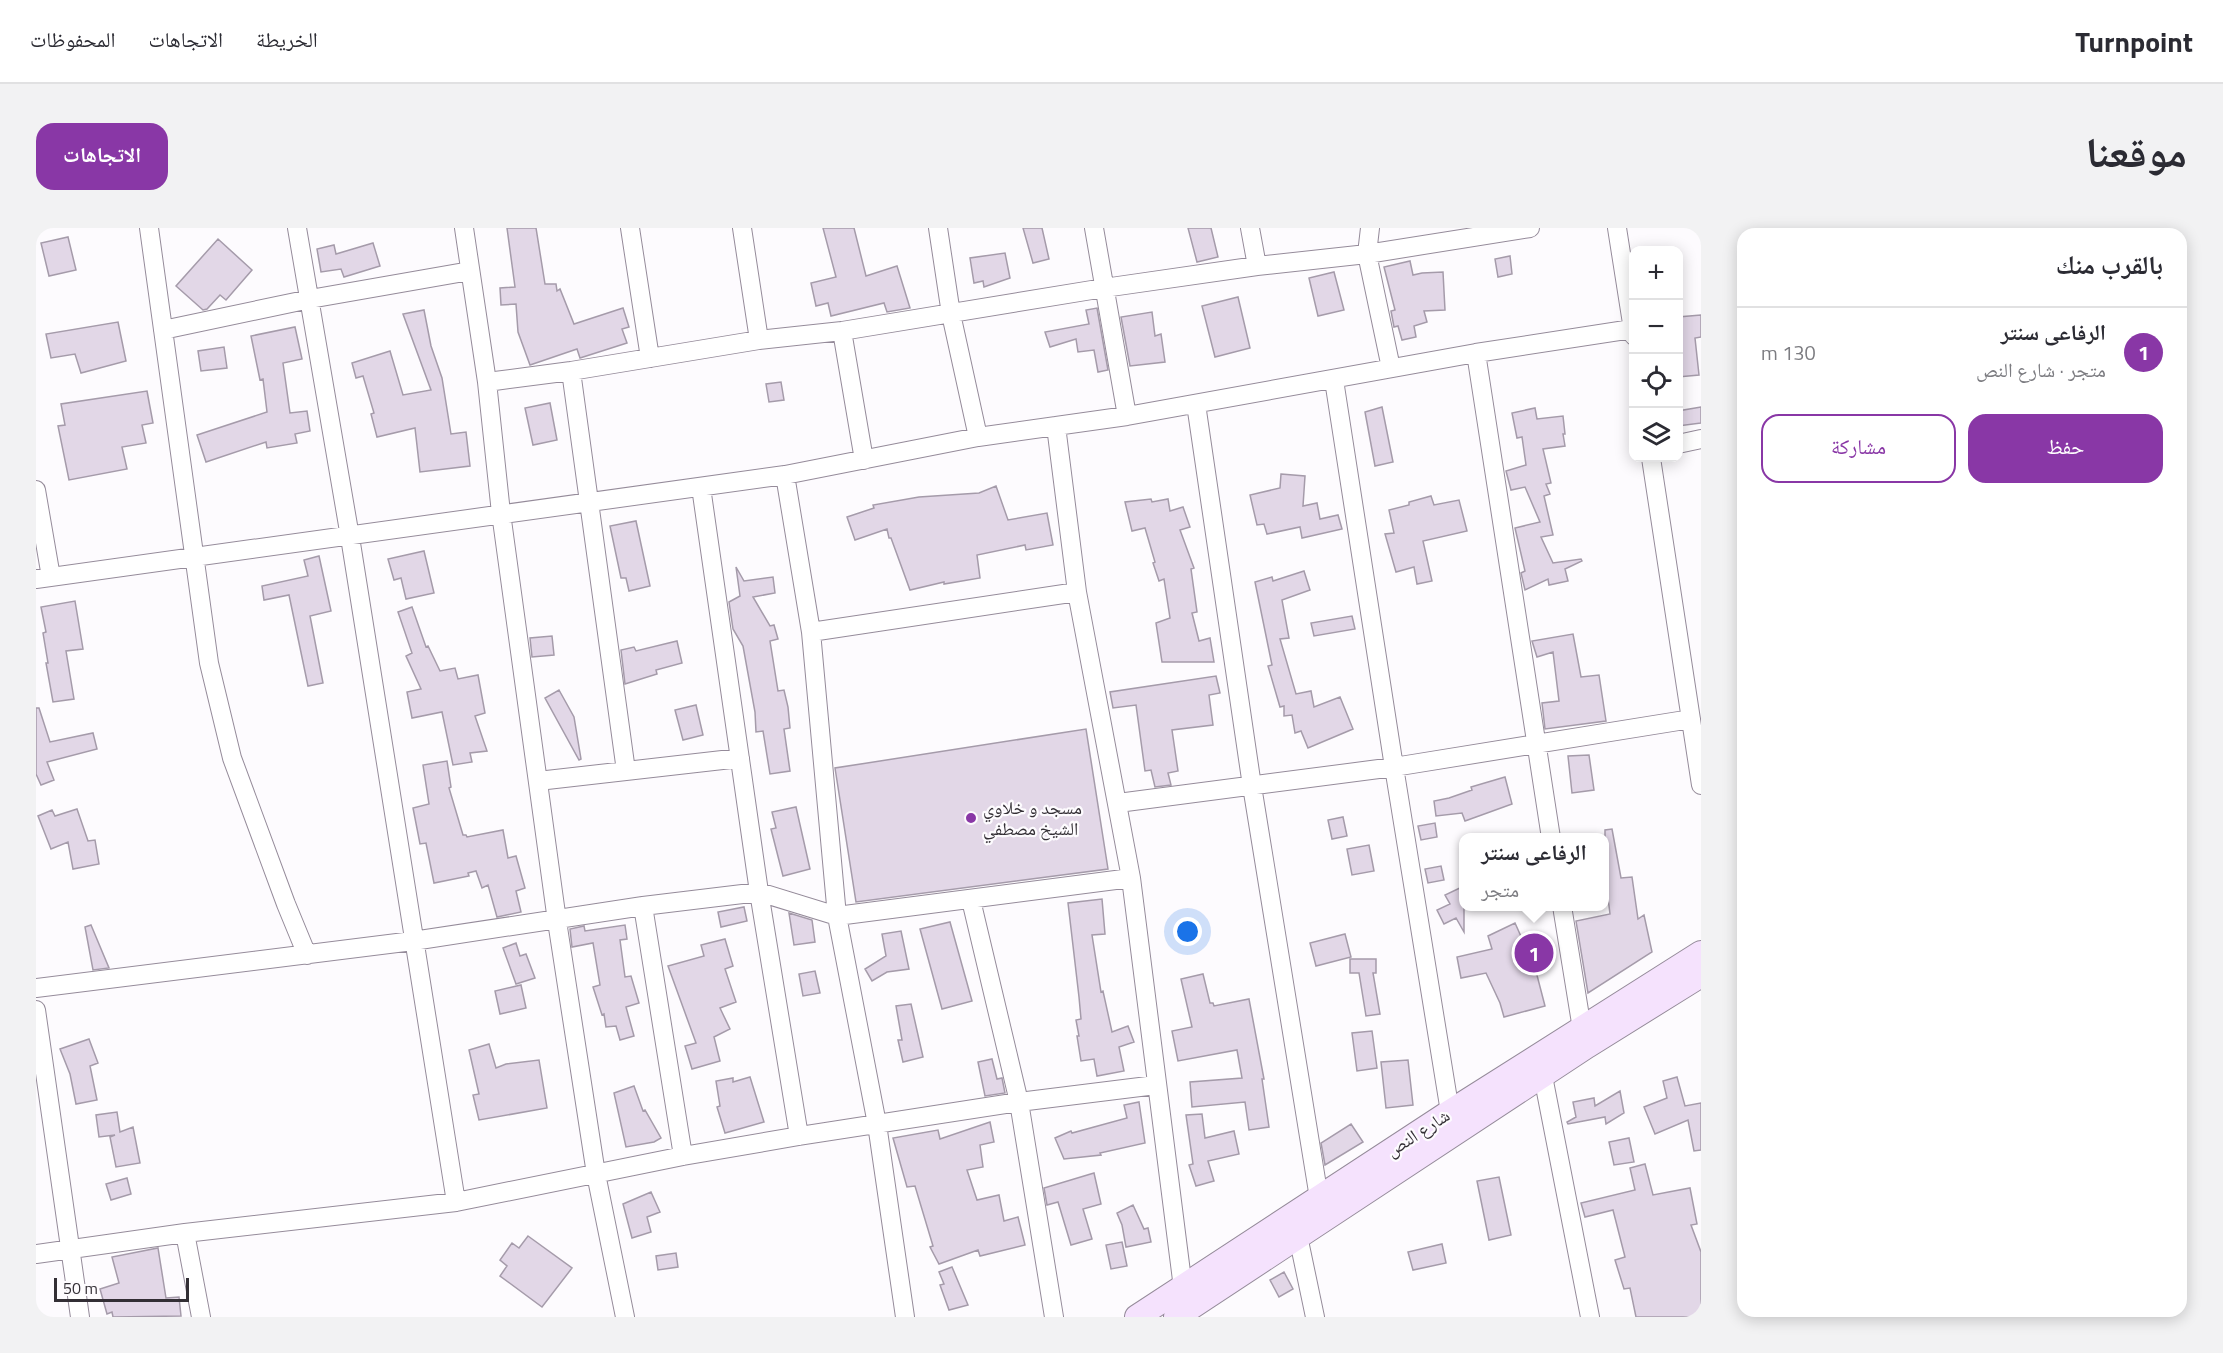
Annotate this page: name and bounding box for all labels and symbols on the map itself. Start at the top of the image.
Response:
place label: مسجد و خلاوي الشيخ مصطفي [983,794,1082,844]
marker: مسجد و خلاوي الشيخ مصطفي [964,811,978,825]
your location [1173,917,1202,946]
pin: 1 [1514,930,1554,976]
street label: شارع النص [1380,1102,1455,1163]
scale bar [54,1275,189,1302]

